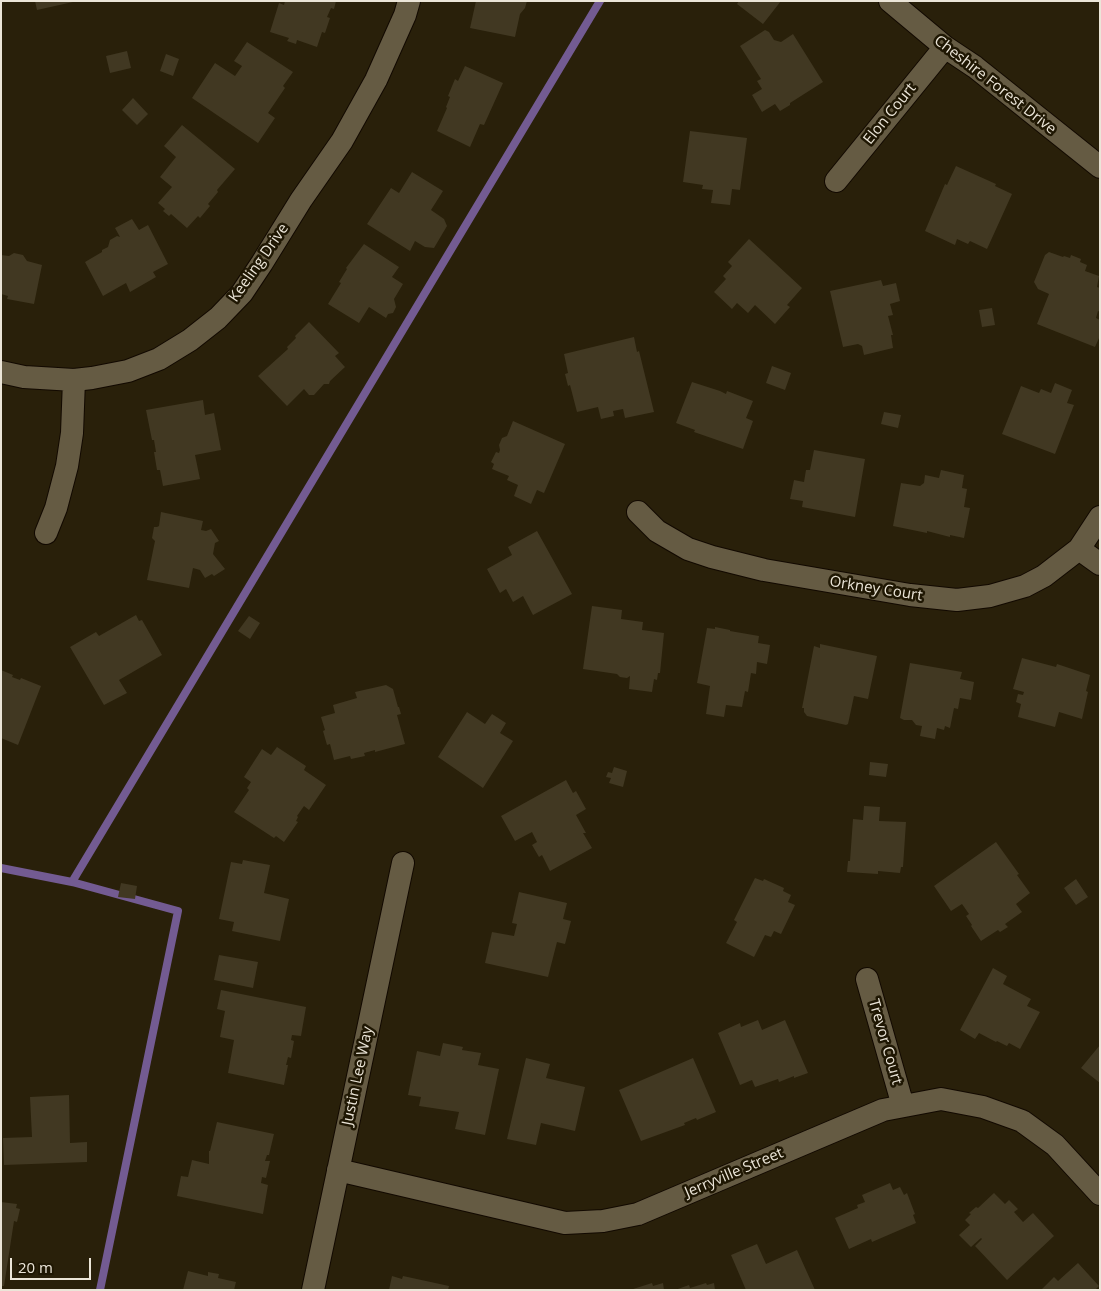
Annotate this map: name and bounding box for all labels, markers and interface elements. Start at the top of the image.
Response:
street label: Cheshire Forest Drive [930,32,1060,138]
street label: Elon Court [860,80,920,148]
street label: Keeling Drive [225,220,293,306]
street label: Orkney Court [828,573,924,605]
street label: Trevor Court [864,997,906,1087]
street label: Justin Lee Way [339,1025,377,1127]
street label: Jerryville Street [682,1144,786,1202]
scale bar [12,1248,94,1280]
text: 20 m [18,1257,53,1277]

